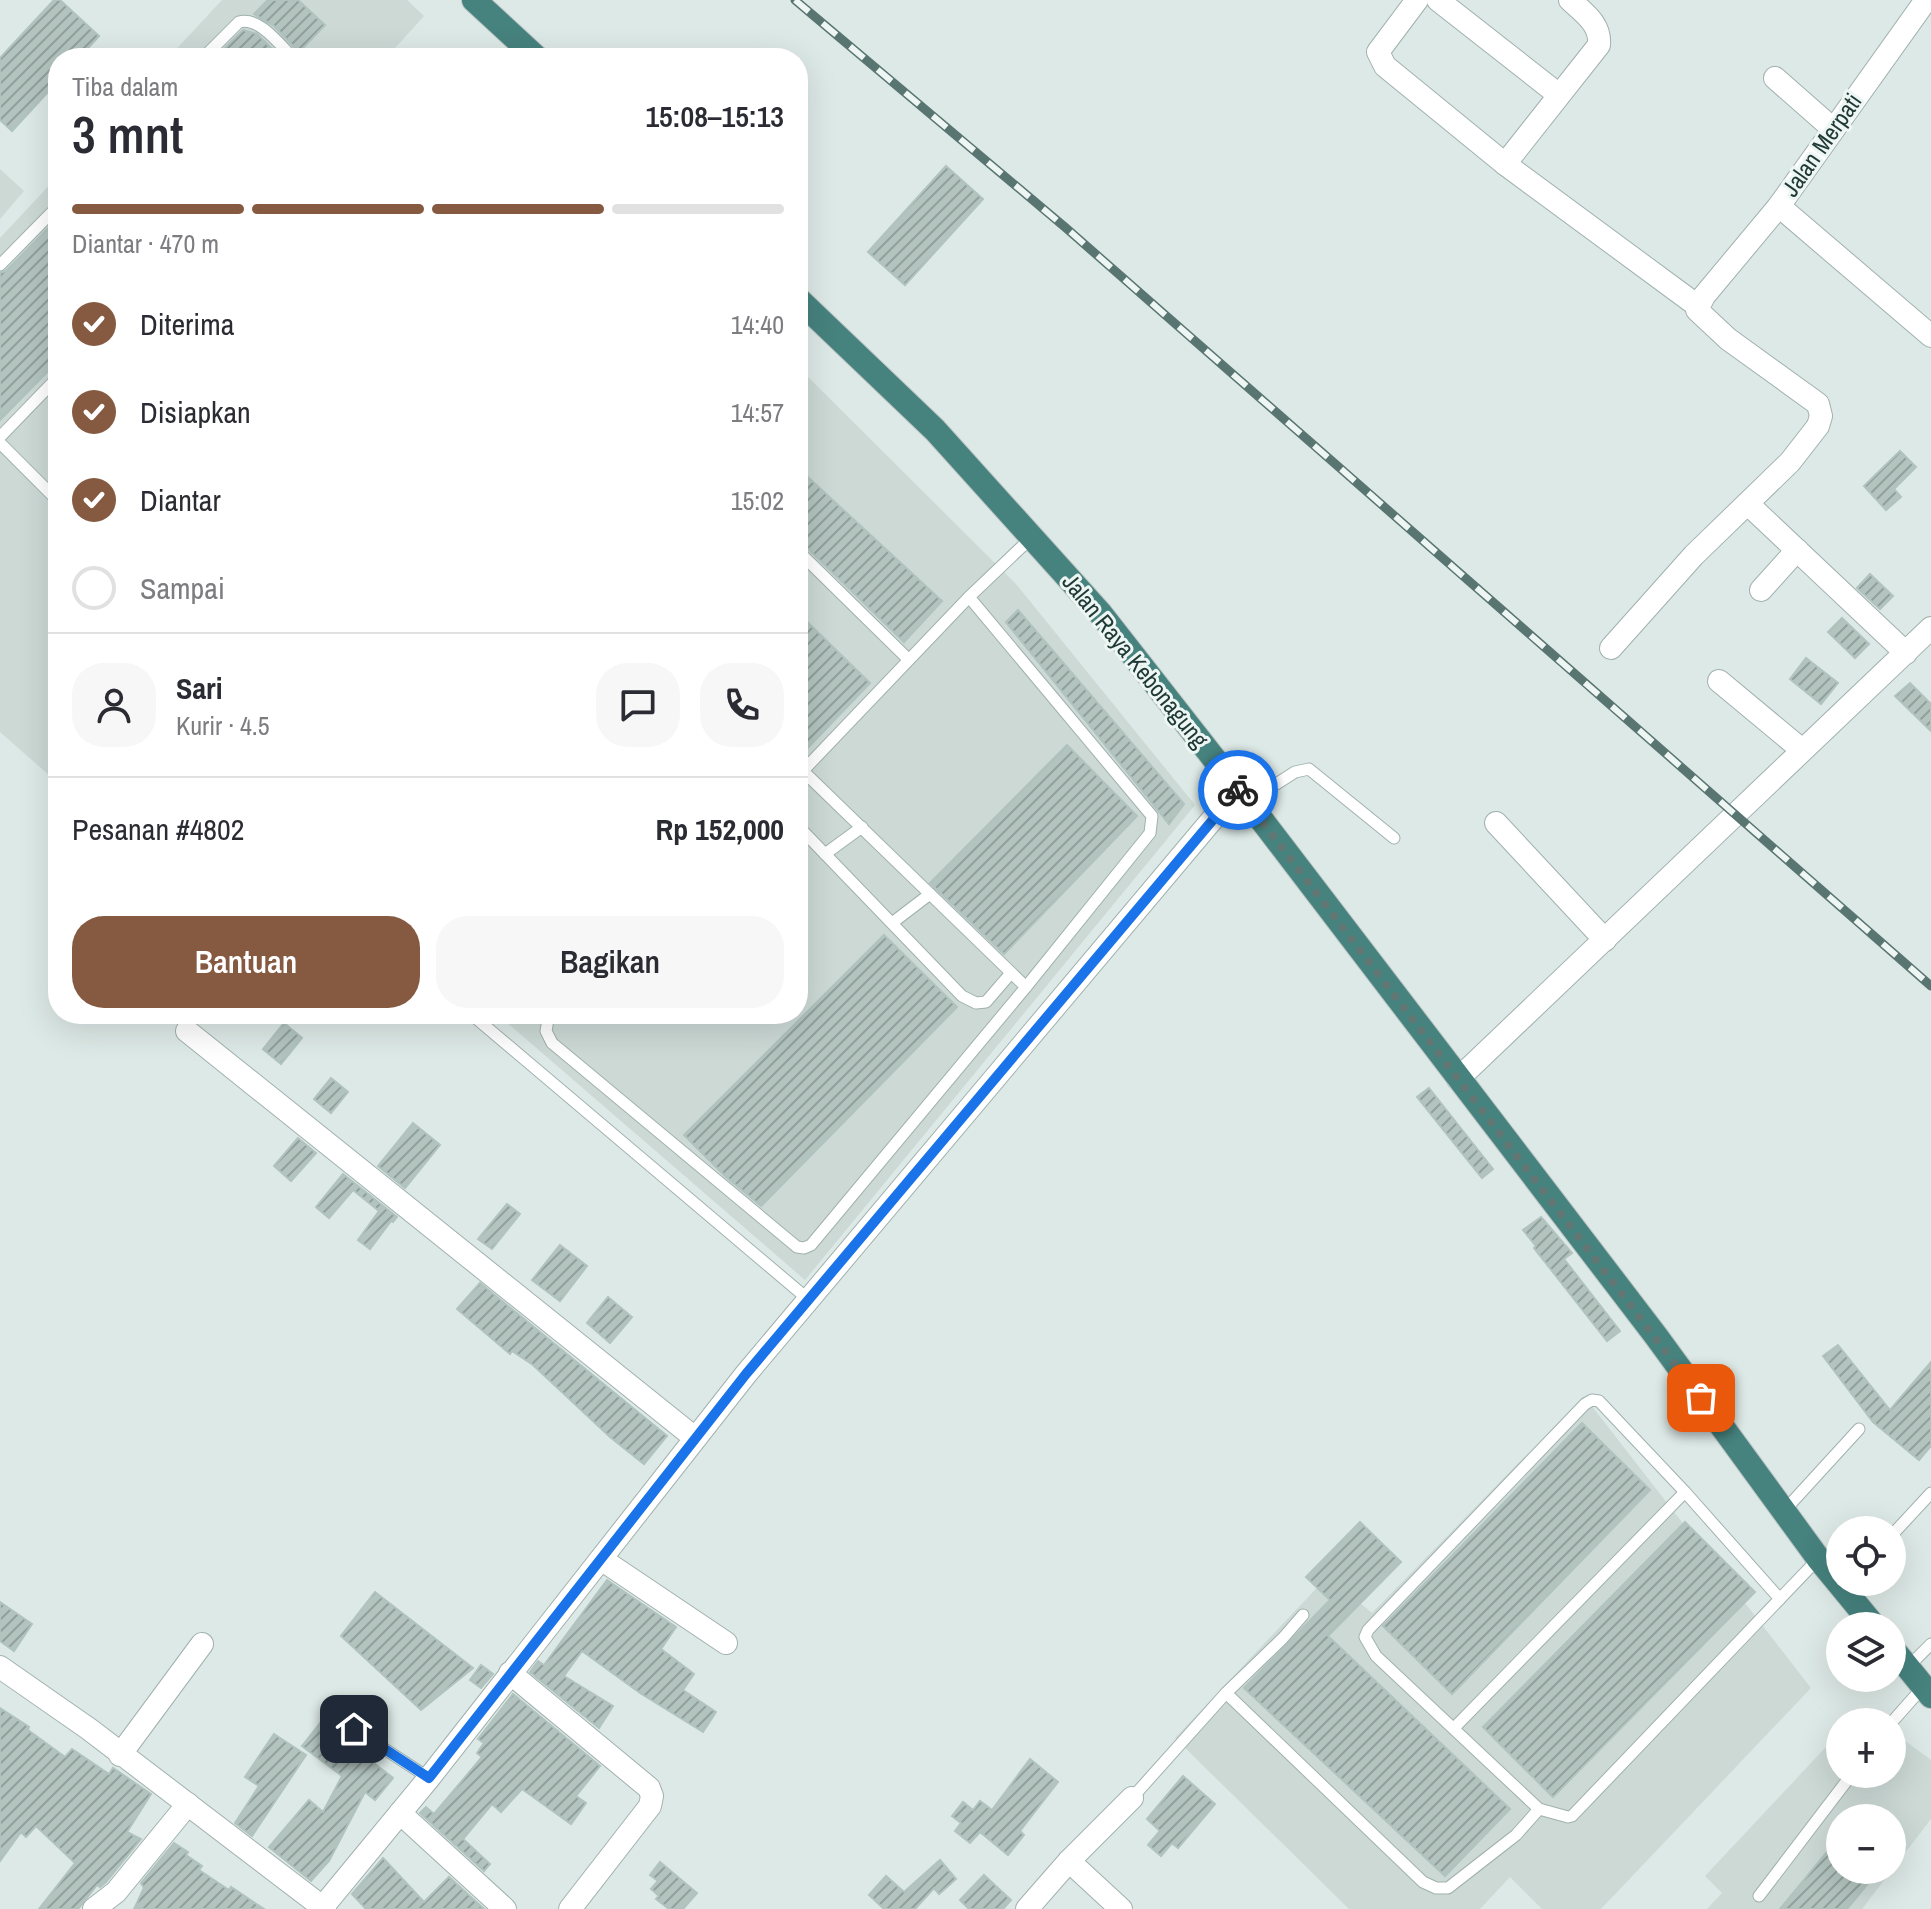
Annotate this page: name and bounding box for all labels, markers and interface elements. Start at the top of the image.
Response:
text: Tiba dalam [72,69,178,104]
street label: Jalan Merpati [1774,86,1868,202]
text: 15:08–15:13 [645,96,784,136]
text: 3 mnt [72,99,183,169]
text: Diantar · 470 m [72,226,219,261]
icon: check [72,302,116,346]
text: Diterima [140,304,234,344]
text: 14:40 [731,307,784,342]
icon: check [72,390,116,434]
text: Disiapkan [140,392,251,432]
text: 14:57 [731,395,784,430]
icon: check [72,478,116,522]
text: Diantar [140,480,221,520]
text: 15:02 [731,483,784,518]
street label: Jalan Raya Kebonagung [1056,567,1216,754]
text: Sampai [140,568,225,608]
button: person [72,663,156,747]
button: chat [596,663,680,747]
button: phone [700,663,784,747]
text: Sari [176,668,223,708]
text: Kurir · 4.5 [176,708,270,743]
courier [1198,750,1278,830]
icon: bike [1216,768,1260,812]
text: Pesanan #4802 [72,809,244,849]
text: Rp 152,000 [655,809,784,849]
button: Bantuan [72,916,420,1008]
button: Bagikan [436,916,784,1008]
pin [1667,1364,1735,1432]
icon: bag [1679,1376,1723,1420]
map controls [1826,1516,1906,1884]
button: locate [1826,1516,1906,1596]
button: layers [1826,1612,1906,1692]
pin [320,1695,388,1763]
icon: home [332,1707,376,1751]
button: + [1826,1708,1906,1788]
button: − [1826,1804,1906,1884]

